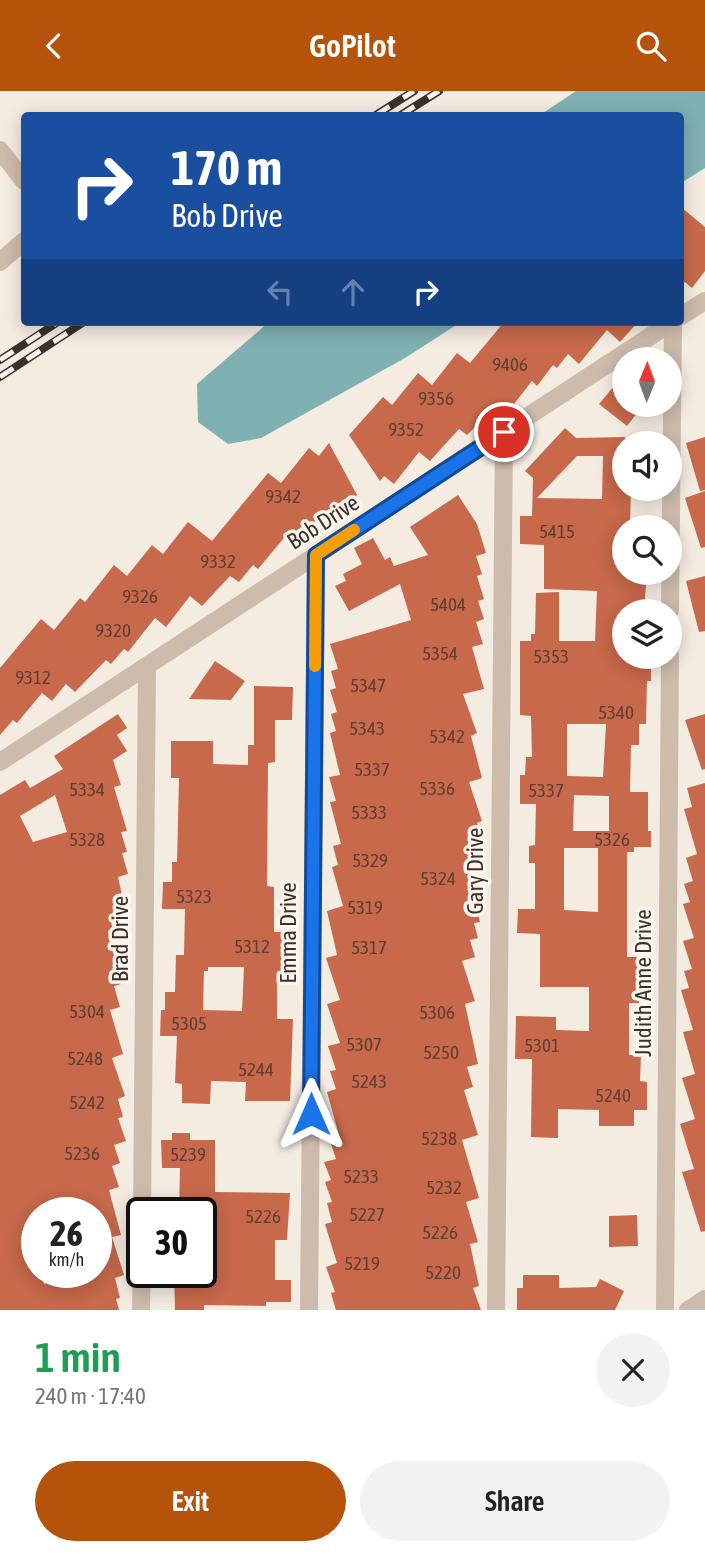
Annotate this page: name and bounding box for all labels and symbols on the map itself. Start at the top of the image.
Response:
north arrow [612,347,682,417]
house number: 9406 [492,353,528,375]
house number: 9356 [418,387,454,409]
pin [474,402,534,462]
house number: 9352 [388,418,424,440]
house number: 9342 [265,485,301,507]
street label: Bob Drive [282,489,364,555]
house number: 5415 [539,520,575,542]
house number: 9332 [200,550,236,572]
house number: 9326 [122,585,158,607]
house number: 5404 [430,593,466,615]
house number: 9320 [95,619,131,641]
house number: 5354 [422,642,458,664]
house number: 5353 [533,645,569,667]
house number: 9312 [15,666,51,688]
house number: 5347 [350,674,386,696]
house number: 5340 [598,701,634,723]
house number: 5343 [349,717,385,739]
house number: 5342 [429,725,465,747]
house number: 5337 [354,758,390,780]
house number: 5336 [419,777,455,799]
house number: 5334 [69,778,105,800]
house number: 5337 [528,779,564,801]
house number: 5333 [351,801,387,823]
house number: 5328 [69,828,105,850]
street label: Gary Drive [462,828,488,914]
house number: 5326 [594,828,630,850]
house number: 5329 [352,849,388,871]
house number: 5324 [420,867,456,889]
street label: Emma Drive [275,882,301,984]
house number: 5323 [176,885,212,907]
street label: Brad Drive [107,896,133,982]
house number: 5319 [347,896,383,918]
street label: Judith Anne Drive [630,909,656,1057]
house number: 5312 [234,935,270,957]
house number: 5317 [351,936,387,958]
house number: 5304 [69,1000,105,1022]
house number: 5306 [419,1001,455,1023]
house number: 5305 [171,1012,207,1034]
house number: 5307 [346,1033,382,1055]
house number: 5301 [524,1034,560,1056]
house number: 5250 [423,1041,459,1063]
house number: 5248 [67,1047,103,1069]
house number: 5244 [238,1058,274,1080]
house number: 5243 [351,1070,387,1092]
position arrow [274,1077,348,1151]
house number: 5240 [595,1084,631,1106]
house number: 5242 [69,1091,105,1113]
house number: 5238 [421,1127,457,1149]
house number: 5236 [64,1142,100,1164]
house number: 5239 [170,1143,206,1165]
house number: 5233 [343,1165,379,1187]
house number: 5232 [426,1176,462,1198]
speed limit sign: 30 [126,1197,217,1288]
house number: 5227 [349,1203,385,1225]
house number: 5226 [245,1205,281,1227]
house number: 5226 [422,1221,458,1243]
house number: 5219 [344,1252,380,1274]
house number: 5220 [425,1261,461,1283]

